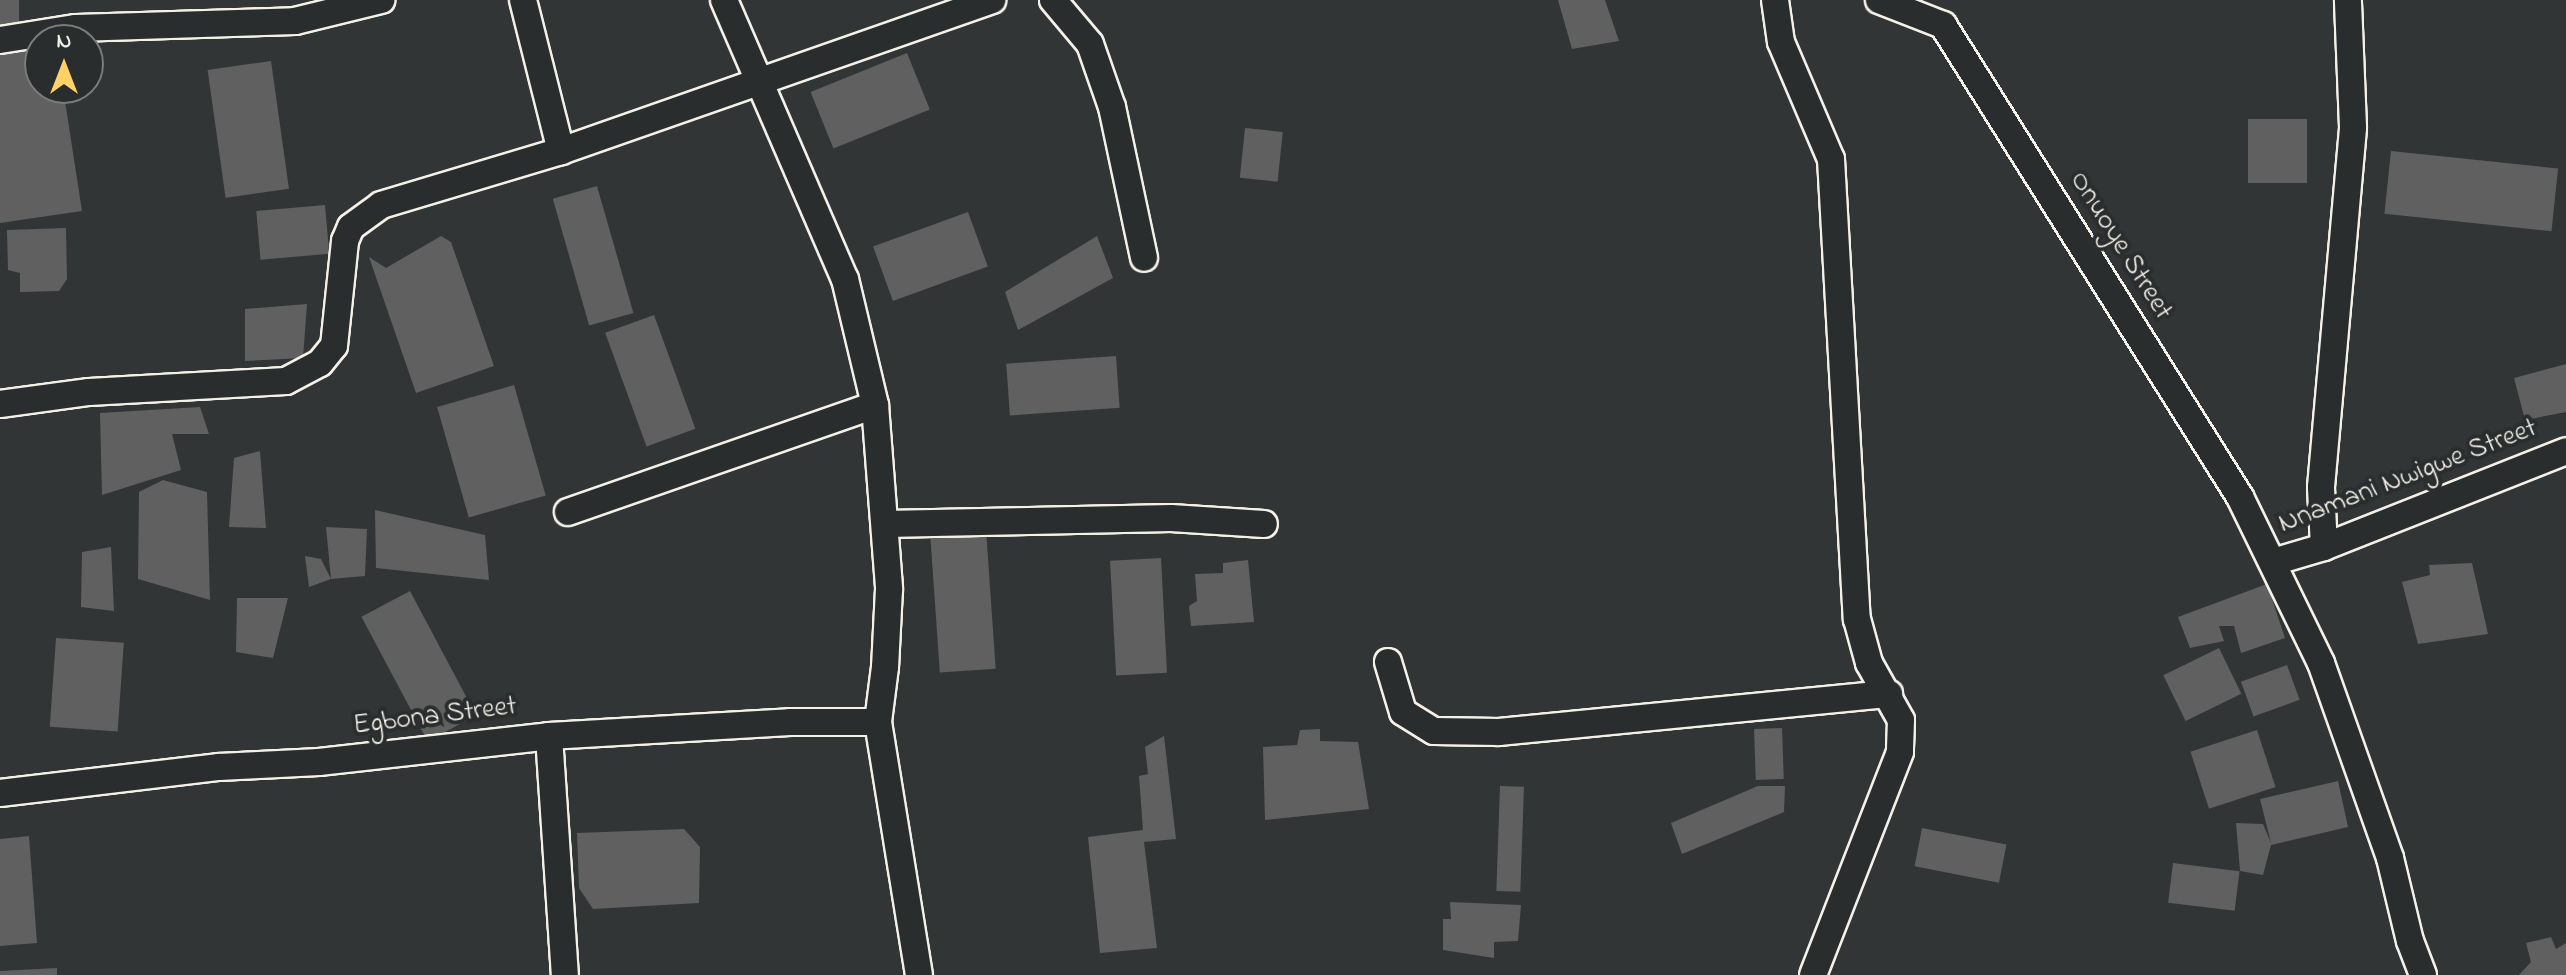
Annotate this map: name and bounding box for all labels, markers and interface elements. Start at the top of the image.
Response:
north arrow [24,24,104,104]
text: N [57,26,71,58]
street label: Onuoye Street [2061,166,2179,326]
street label: Nnamani Nwigwe Street [2274,412,2542,542]
street label: Egbona Street [351,690,519,744]

